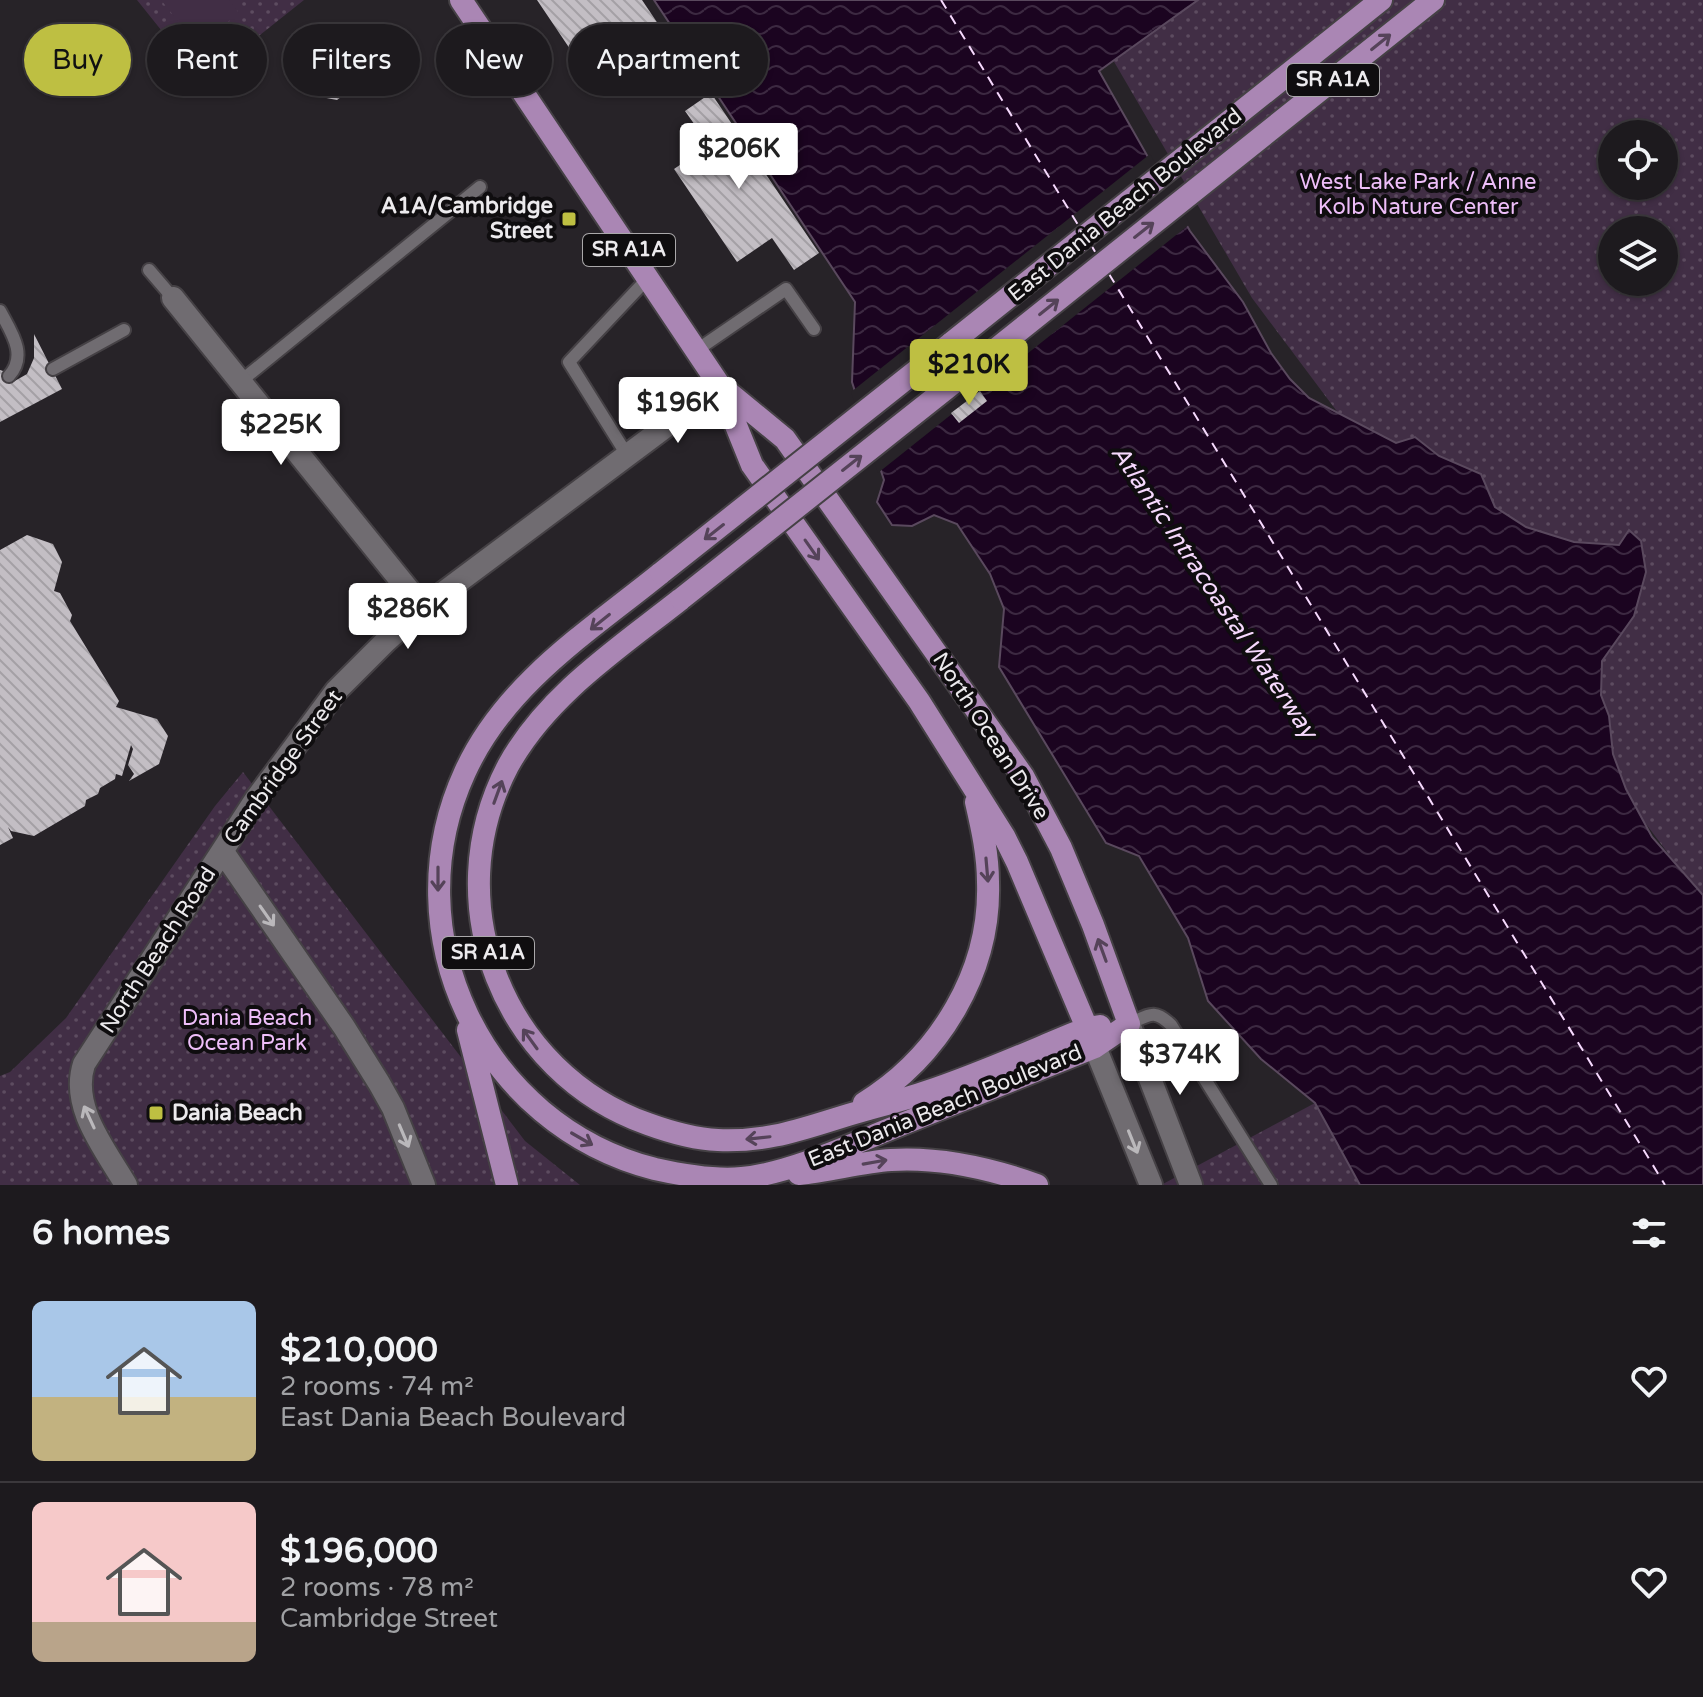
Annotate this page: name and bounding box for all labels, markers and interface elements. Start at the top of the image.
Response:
chip: Buy [24,24,131,96]
chip: Rent [147,24,267,96]
chip: Filters [283,24,420,96]
chip: New [436,24,552,96]
chip: Apartment [568,24,768,96]
one-way arrow [1370,33,1391,51]
road number: SR A1A [1287,64,1379,96]
street label: East Dania Beach Boulevard [1003,103,1247,307]
map controls [1598,120,1678,296]
button: locate [1598,120,1678,200]
pin: $206K [683,123,795,191]
text: $206K [698,133,780,164]
park label: West Lake Park / Anne Kolb Nature Center [1299,169,1537,220]
place label: A1A/Cambridge Street [381,193,554,244]
marker: A1A/Cambridge Street [560,210,578,228]
button: layers [1598,216,1678,296]
one-way arrow [1133,222,1154,239]
road number: SR A1A [583,234,675,266]
one-way arrow [1038,298,1059,315]
pin: $210K [913,339,1025,407]
text: $210K [928,349,1010,380]
pin: $196K [622,377,734,445]
text: $196K [637,387,719,418]
pin: $225K [225,399,337,467]
text: $225K [240,409,322,440]
water label: Atlantic Intracoastal Waterway [1105,440,1325,747]
one-way arrow [841,455,862,472]
one-way arrow [704,523,725,540]
one-way arrow [804,539,821,561]
pin: $286K [352,583,464,651]
text: $286K [367,593,449,624]
one-way arrow [590,613,611,631]
street label: North Ocean Drive [927,648,1055,824]
street label: Cambridge Street [218,685,348,849]
one-way arrow [491,780,506,805]
one-way arrow [980,856,995,883]
street label: North Beach Road [95,862,221,1038]
one-way arrow [430,865,446,892]
one-way arrow [259,904,275,926]
road number: SR A1A [442,937,534,969]
one-way arrow [1094,939,1108,963]
park label: Dania Beach Ocean Park [182,1005,312,1056]
one-way arrow [522,1029,539,1050]
pin: $374K [1124,1029,1236,1097]
street label: East Dania Beach Boulevard [804,1039,1086,1173]
text: $374K [1139,1039,1221,1070]
place label: Dania Beach [172,1100,303,1126]
marker: Dania Beach [147,1104,165,1122]
one-way arrow [81,1105,96,1129]
one-way arrow [398,1123,413,1148]
one-way arrow [1127,1129,1142,1154]
one-way arrow [570,1131,593,1147]
one-way arrow [745,1131,772,1146]
one-way arrow [862,1154,888,1169]
icon: filters [1627,1211,1671,1255]
text: 6 homes [32,1213,170,1254]
text: $210,000 [280,1330,438,1371]
icon: home [96,1333,192,1429]
icon: heart [1627,1359,1671,1403]
text: 2 rooms · 74 m² [280,1371,474,1402]
text: East Dania Beach Boulevard [280,1402,626,1433]
text: $196,000 [280,1531,438,1572]
icon: home [96,1534,192,1630]
icon: heart [1627,1560,1671,1604]
text: 2 rooms · 78 m² [280,1572,474,1603]
text: Cambridge Street [280,1603,498,1634]

